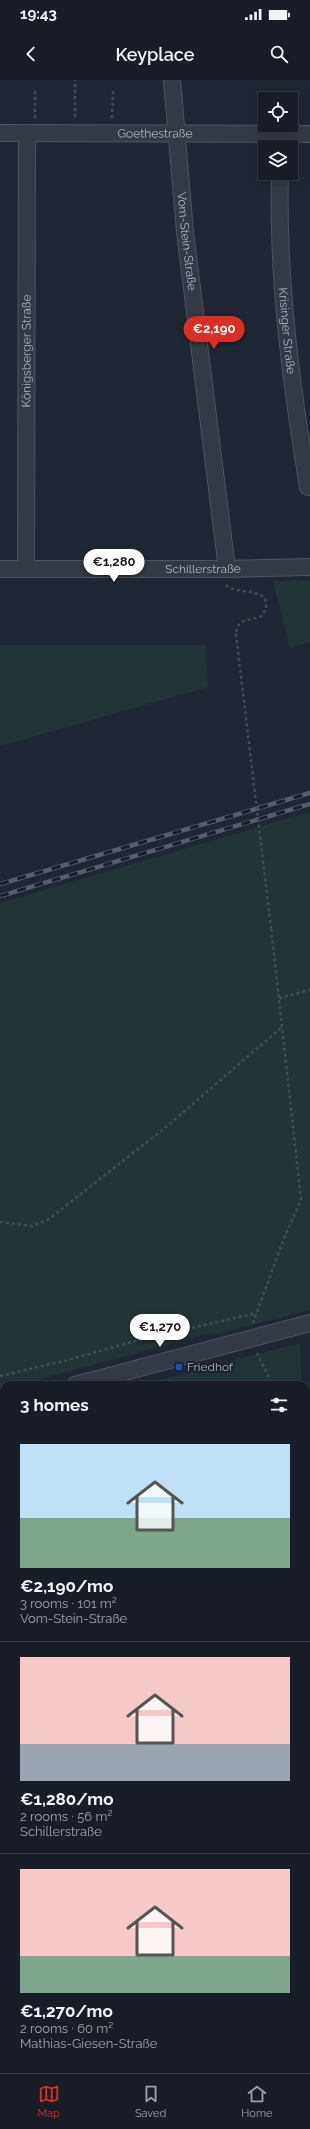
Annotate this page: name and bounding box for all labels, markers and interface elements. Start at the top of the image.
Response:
text: 19:43 [20,5,57,23]
icon: back [20,43,42,65]
icon: search [268,43,290,65]
text: Keyplace [115,44,195,65]
map controls [258,92,298,180]
button: locate [258,92,298,132]
street label: Goethestraße [117,126,193,141]
button: layers [258,140,298,180]
street label: Vom-Stein-Straße [175,191,199,291]
street label: Krisinger Straße [276,287,298,375]
street label: Königsberger Straße [19,295,34,407]
pin: €2,190 [181,316,247,350]
text: €2,190 [193,321,235,336]
pin: €1,280 [81,549,147,583]
text: €1,280 [93,554,135,569]
street label: Schillerstraße [165,562,241,576]
pin: €1,270 [127,1314,193,1348]
text: €1,270 [139,1319,181,1334]
place label: Friedhof [187,1360,234,1374]
marker: Friedhof [174,1362,184,1372]
icon: filters [268,1394,290,1416]
text: 3 homes [20,1395,89,1415]
icon: home [119,1470,191,1542]
text: €2,190/mo [20,1576,113,1596]
text: 3 rooms · 101 m² [20,1596,117,1611]
text: Vom-Stein-Straße [20,1611,127,1626]
icon: home [119,1683,191,1755]
text: €1,280/mo [20,1789,113,1809]
text: 2 rooms · 56 m² [20,1809,112,1824]
text: Schillerstraße [20,1824,102,1839]
icon: home [119,1895,191,1967]
text: €1,270/mo [20,2001,113,2021]
text: 2 rooms · 60 m² [20,2021,113,2036]
text: Mathias-Giesen-Straße [20,2036,157,2051]
tab: Map [38,2083,60,2120]
tab: Saved [135,2083,166,2120]
tab: Home [241,2083,272,2120]

